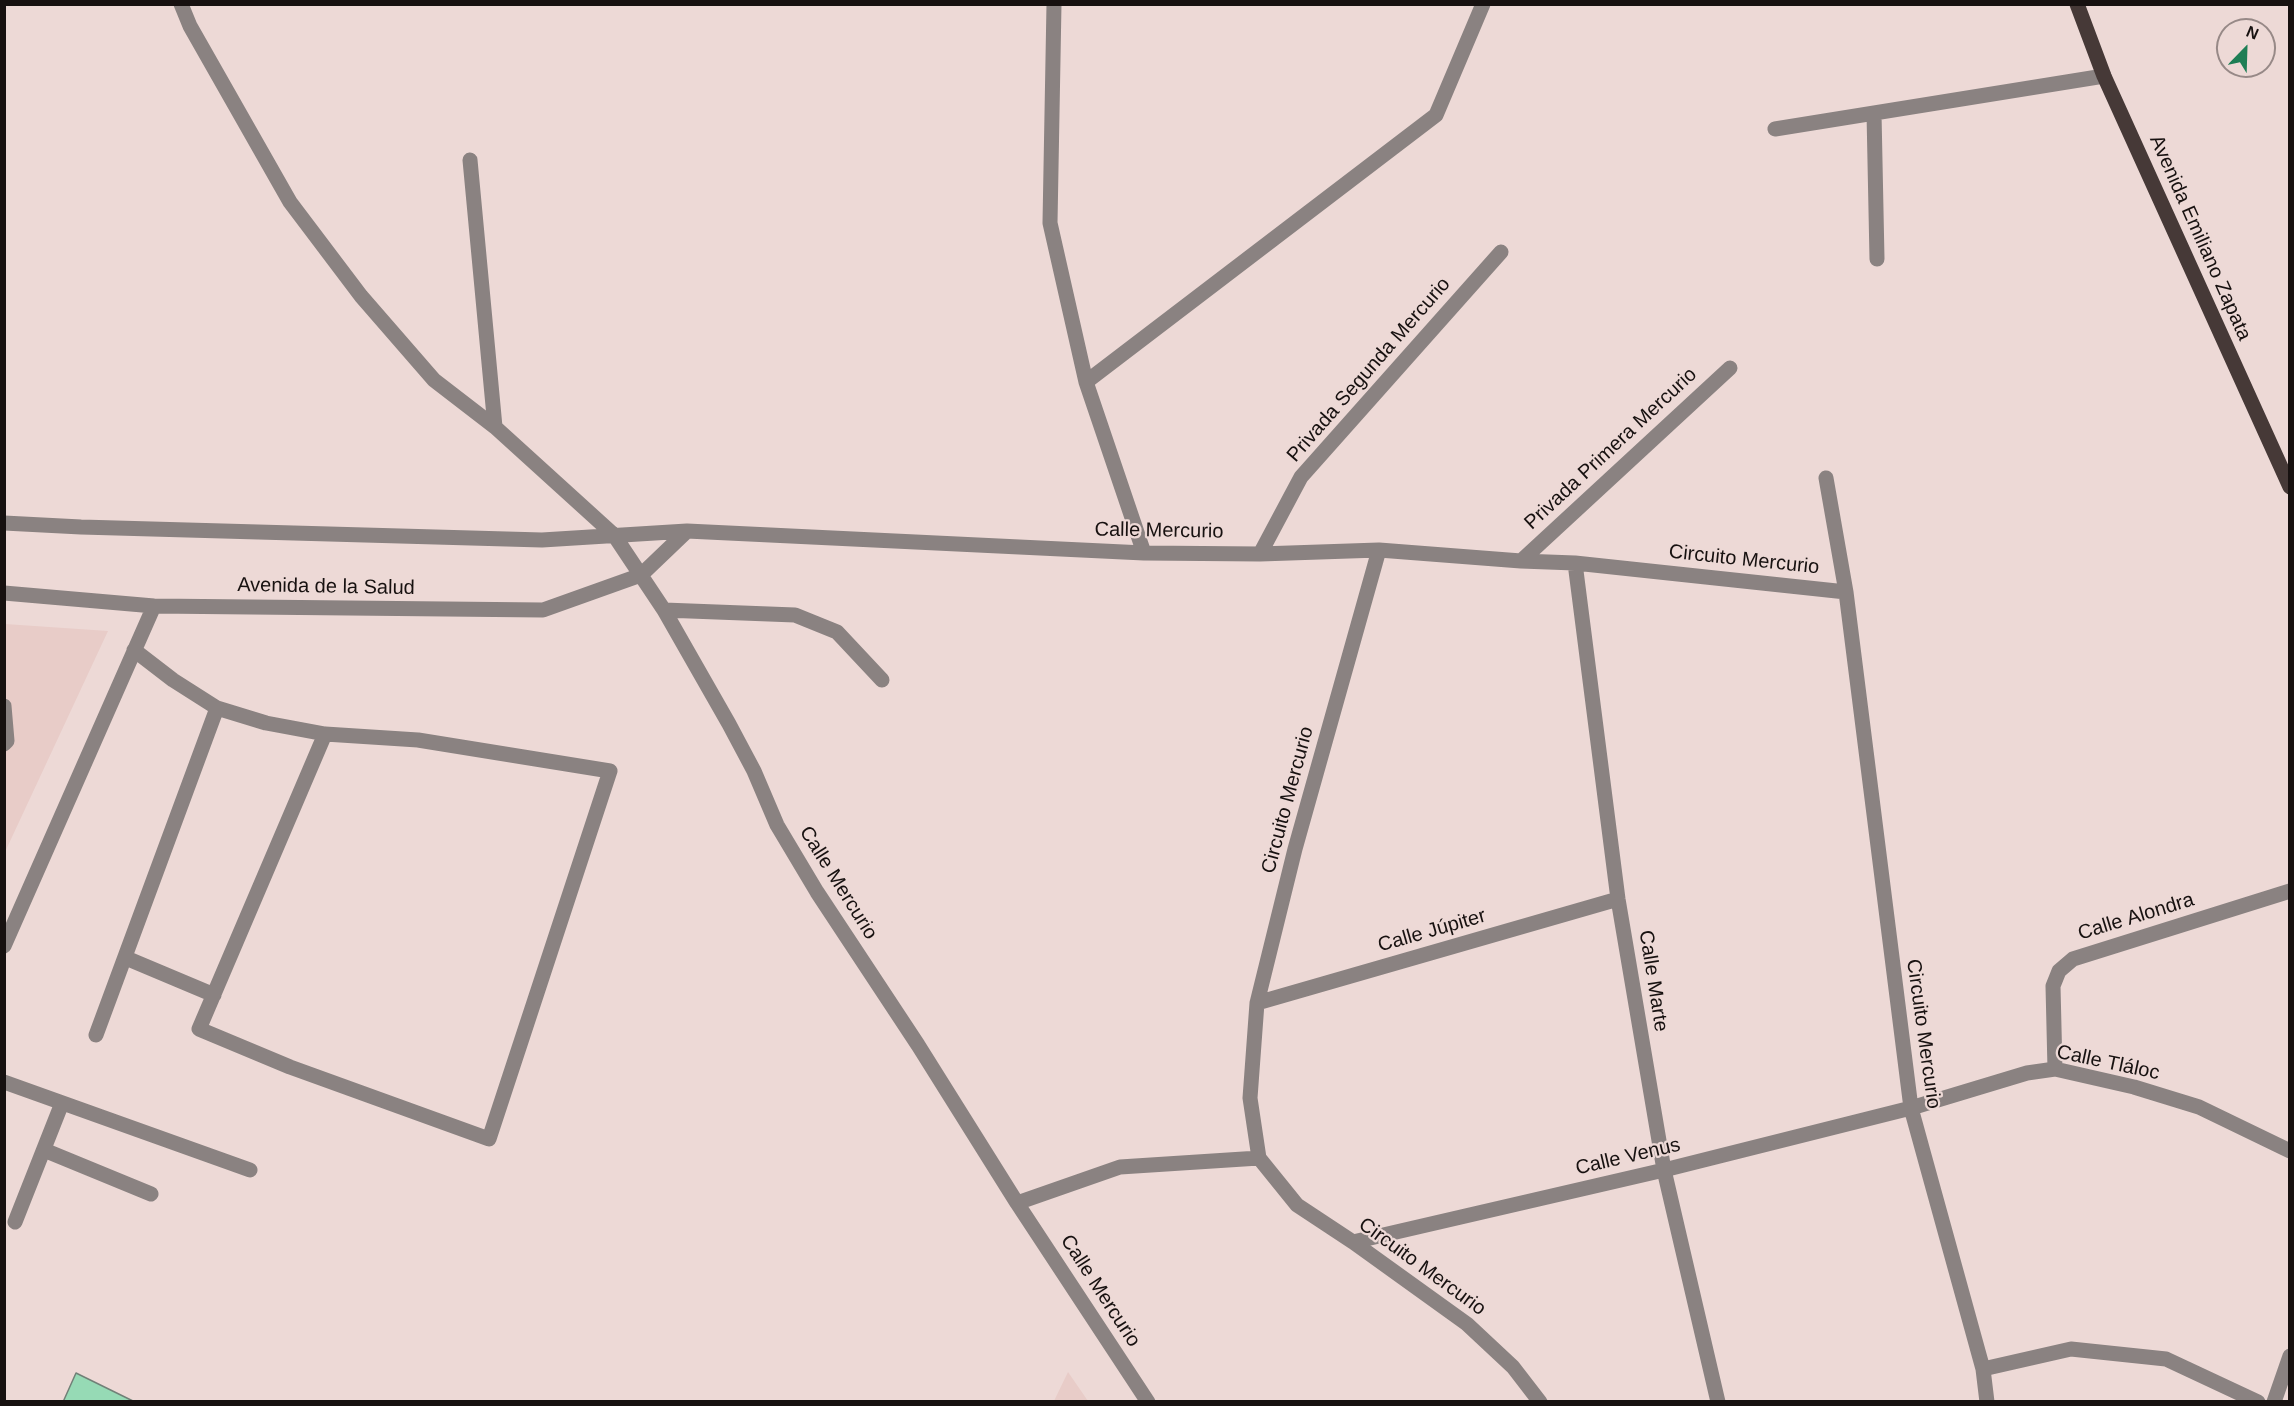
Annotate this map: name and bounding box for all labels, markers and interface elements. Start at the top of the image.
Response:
north arrow [2216,18,2276,78]
text: N [2244,23,2261,43]
street label: Avenida Emiliano Zapata [2144,132,2256,344]
street label: Privada Segunda Mercurio [1282,273,1456,467]
street label: Privada Primera Mercurio [1520,363,1702,535]
street label: Calle Mercurio [1094,518,1224,544]
street label: Circuito Mercurio [1668,540,1820,580]
street label: Avenida de la Salud [237,573,415,601]
street label: Circuito Mercurio [1257,724,1319,876]
street label: Calle Mercurio [794,822,882,944]
street label: Calle Alondra [2075,888,2197,946]
street label: Calle Júpiter [1375,904,1489,958]
street label: Calle Marte [1633,929,1673,1033]
street label: Circuito Mercurio [1901,957,1945,1111]
street label: Calle Tláloc [2054,1040,2162,1086]
street label: Calle Venus [1573,1133,1683,1181]
street label: Circuito Mercurio [1354,1213,1490,1321]
street label: Calle Mercurio [1055,1230,1145,1352]

